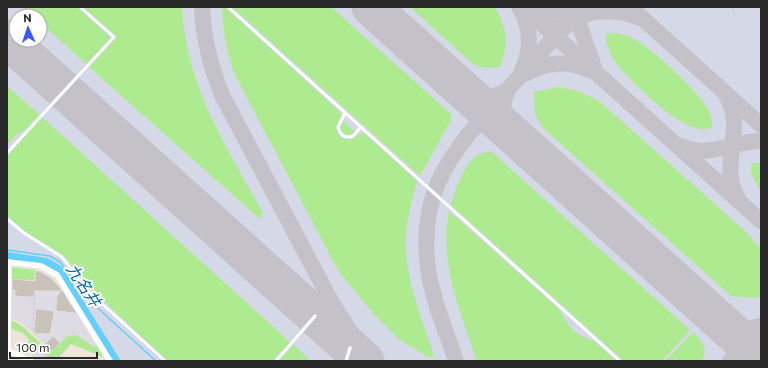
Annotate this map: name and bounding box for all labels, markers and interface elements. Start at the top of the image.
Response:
north arrow [8,8,48,48]
text: N [23,11,32,24]
water label: 九名井 [63,260,107,312]
scale bar [10,334,97,360]
text: 100 m [16,340,50,354]

